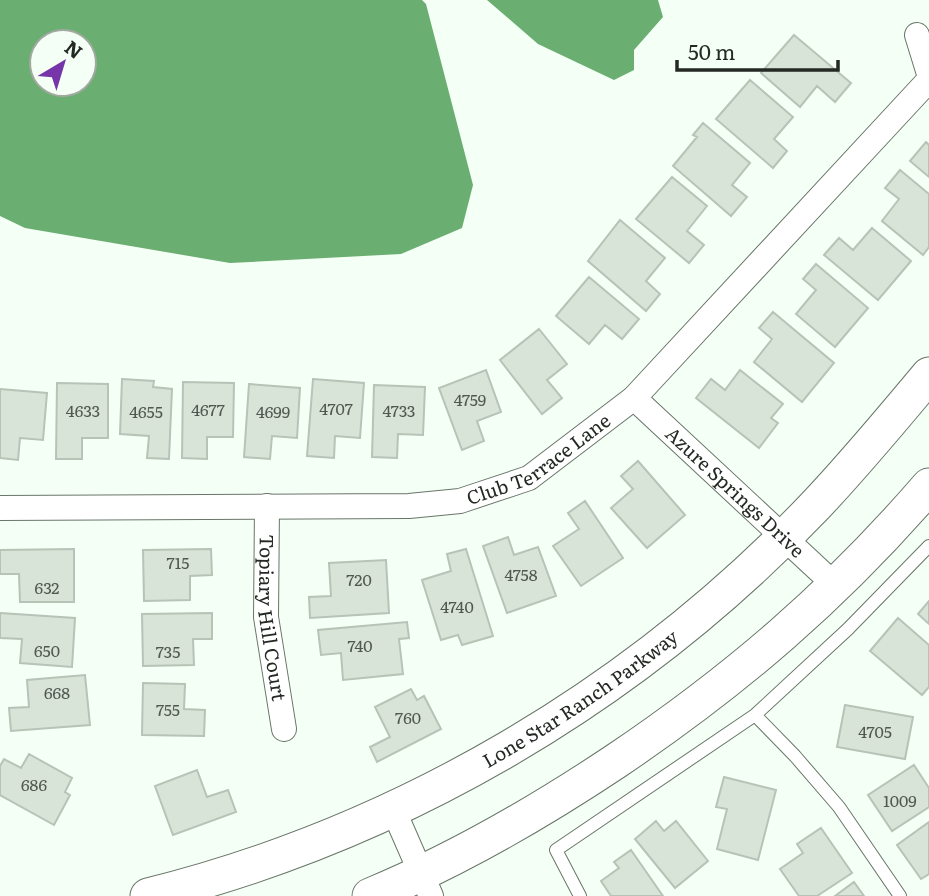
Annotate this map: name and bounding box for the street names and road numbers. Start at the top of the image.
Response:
street label: Club Terrace Lane [462,406,616,511]
street label: Azure Springs Drive [660,419,812,563]
street label: Topiary Hill Court [252,534,294,703]
street label: Lone Star Ranch Parkway [477,622,683,774]

